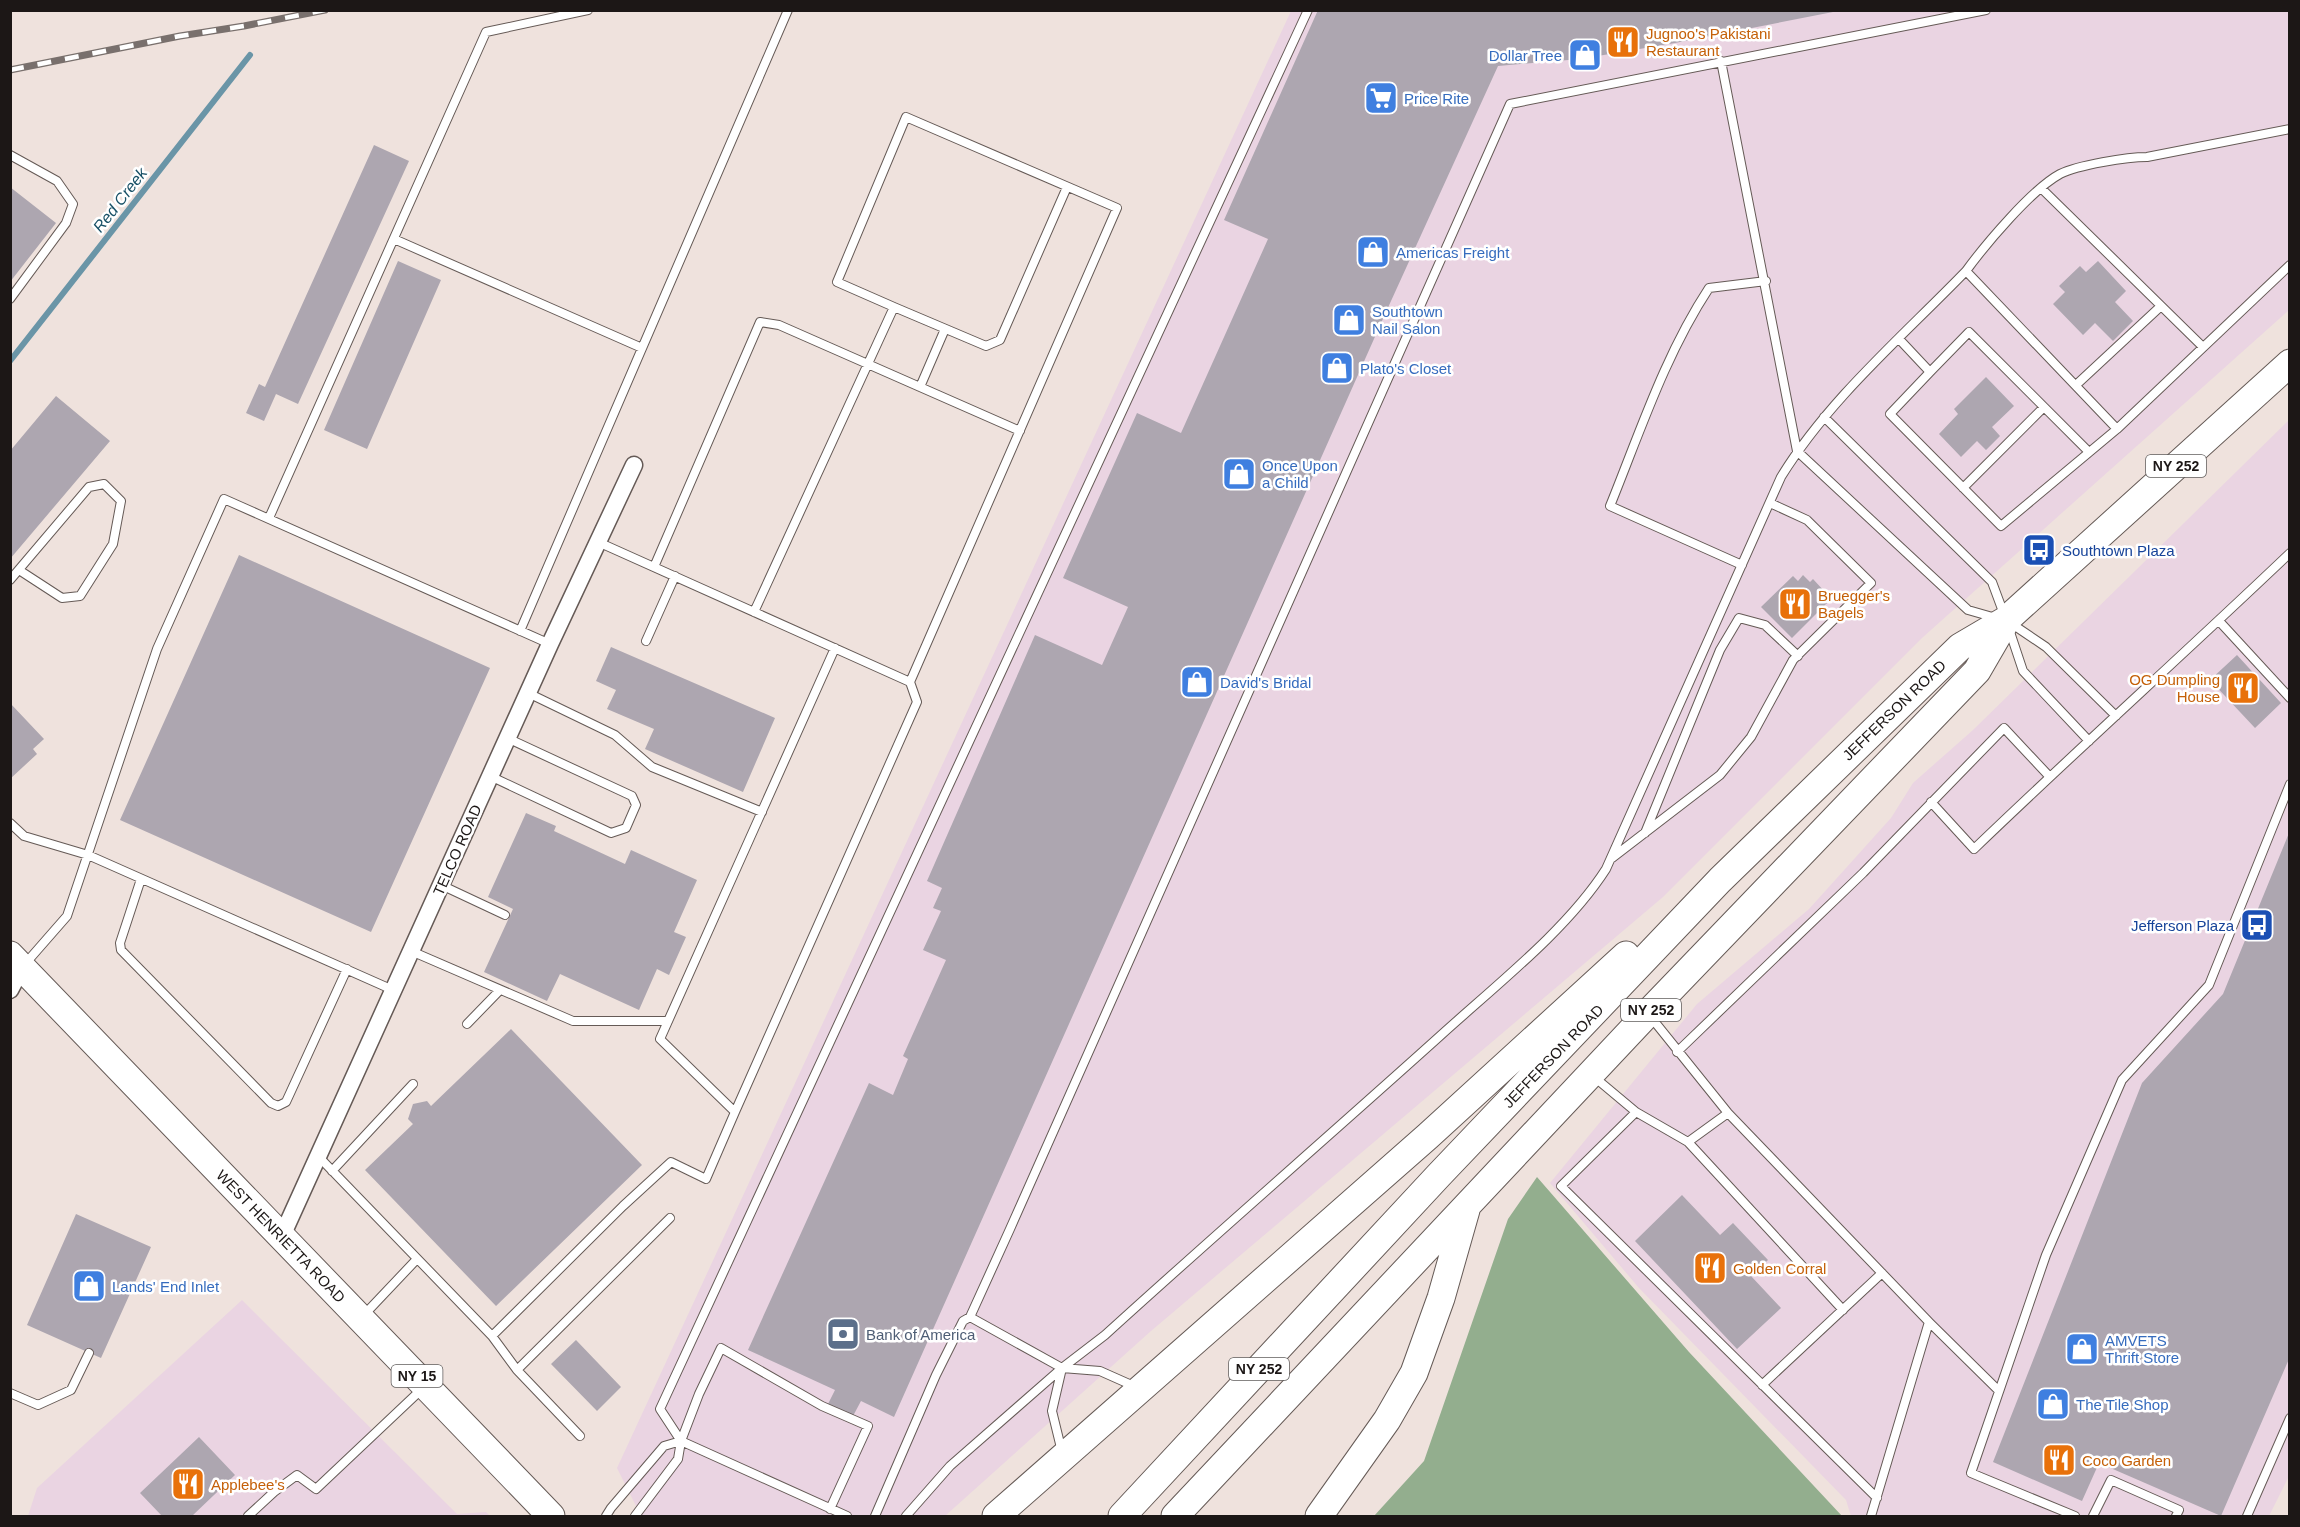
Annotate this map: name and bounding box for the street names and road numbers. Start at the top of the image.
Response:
road number: NY 252 [2146,455,2206,477]
street label: JEFFERSON ROAD [1839,656,1949,764]
street label: TELCO ROAD [429,802,485,898]
road number: NY 252 [1621,999,1681,1021]
street label: JEFFERSON ROAD [1499,1001,1607,1111]
street label: WEST HENRIETTA ROAD [213,1166,349,1306]
road number: NY 252 [1229,1358,1289,1380]
road number: NY 15 [392,1365,442,1387]

